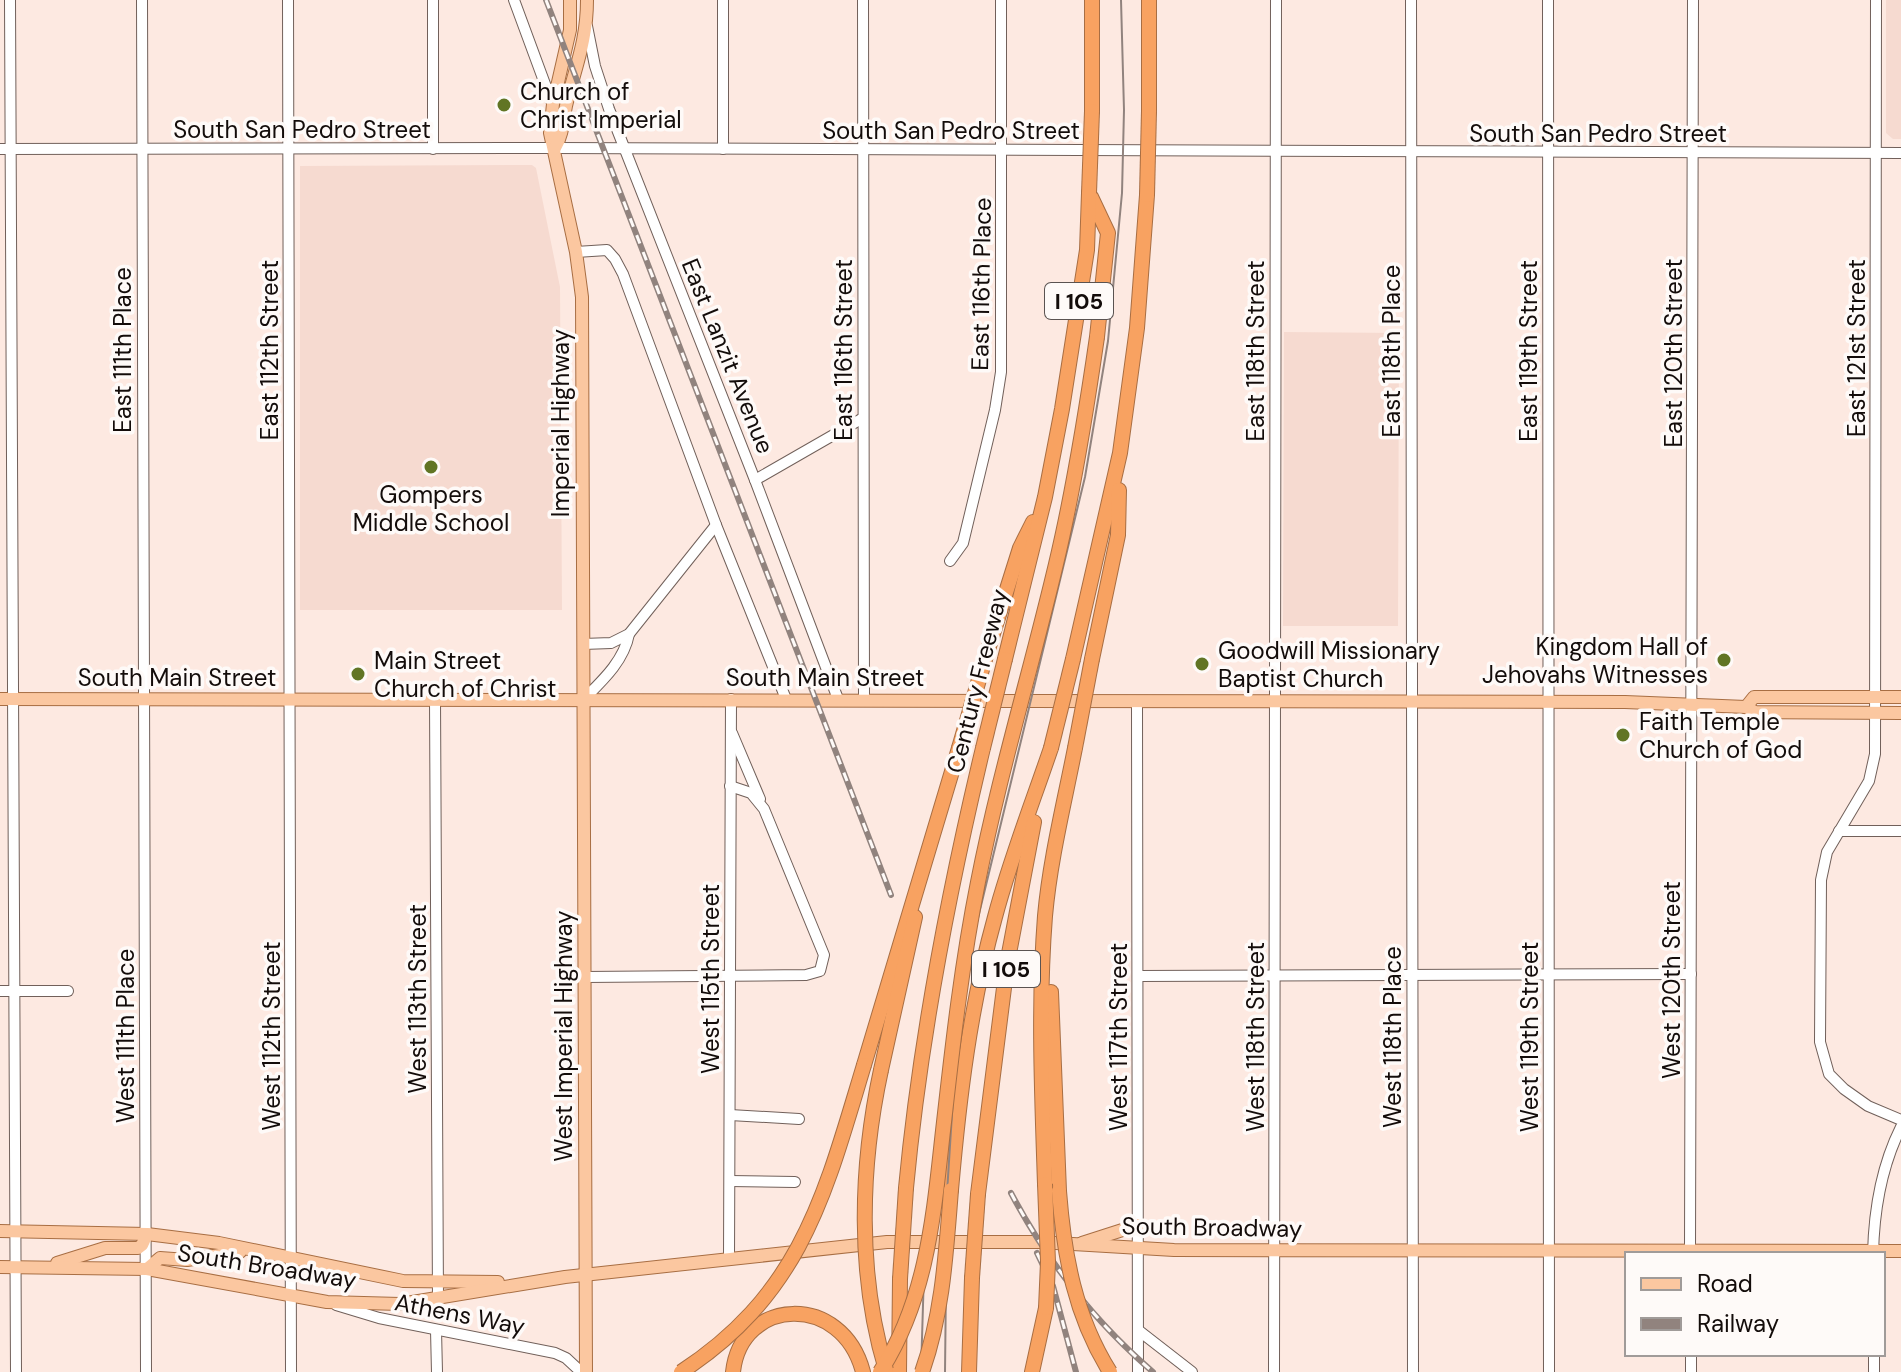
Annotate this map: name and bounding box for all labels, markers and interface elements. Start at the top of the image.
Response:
place label: Church of Christ Imperial [520,76,682,135]
marker: Church of Christ Imperial [495,96,513,114]
street label: South San Pedro Street [173,114,431,145]
street label: South San Pedro Street [822,115,1080,146]
street label: South San Pedro Street [1469,118,1727,149]
street label: East 116th Place [964,197,998,371]
street label: East Lanzit Avenue [675,254,781,458]
street label: East 120th Street [1658,258,1689,448]
street label: East 116th Street [828,259,859,441]
street label: East 121st Street [1841,259,1872,437]
street label: East 112th Street [254,260,285,440]
street label: East 118th Street [1240,260,1271,442]
street label: East 119th Street [1513,260,1544,442]
street label: East 118th Place [1376,265,1407,437]
street label: East 111th Place [107,267,138,433]
road number: I 105 [1045,283,1113,319]
street label: Imperial Highway [545,329,576,517]
marker: Gompers Middle School [422,458,440,476]
place label: Gompers Middle School [353,479,509,538]
street label: Century Freeway [939,586,1015,776]
place label: Kingdom Hall of Jehovahs Witnesses [1482,631,1708,690]
place label: Goodwill Missionary Baptist Church [1218,635,1440,694]
place label: Main Street Church of Christ [374,645,556,704]
marker: Kingdom Hall of Jehovahs Witnesses [1715,651,1733,669]
marker: Goodwill Missionary Baptist Church [1193,655,1211,673]
street label: South Main Street [78,662,276,693]
street label: South Main Street [726,662,924,693]
marker: Main Street Church of Christ [349,665,367,683]
place label: Faith Temple Church of God [1639,706,1802,765]
marker: Faith Temple Church of God [1614,726,1632,744]
street label: West 120th Street [1656,881,1687,1079]
street label: West 115th Street [695,884,726,1074]
street label: West 113th Street [402,904,433,1094]
street label: West Imperial Highway [548,910,579,1162]
street label: West 112th Street [256,941,287,1131]
street label: West 118th Street [1240,942,1271,1132]
street label: West 119th Street [1514,942,1545,1132]
street label: West 117th Street [1103,943,1134,1131]
street label: West 118th Place [1377,946,1408,1128]
street label: West 111th Place [110,949,141,1123]
road number: I 105 [972,951,1040,987]
street label: South Broadway [1121,1210,1303,1244]
street label: South Broadway [175,1237,359,1295]
legend [1625,1252,1885,1356]
text: Road [1697,1268,1753,1299]
street label: Athens Way [392,1286,528,1342]
text: Railway [1697,1308,1779,1339]

